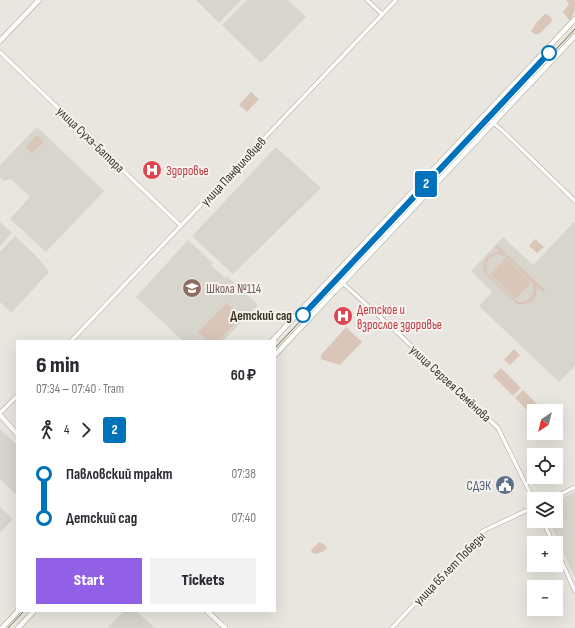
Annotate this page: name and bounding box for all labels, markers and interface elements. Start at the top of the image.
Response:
unlabelled marker [541,45,557,61]
street label: улица Сухэ-Батора [53,103,128,176]
street label: улица Панфиловцев [198,134,270,209]
hospital icon: Здоровье [141,159,163,181]
place label: Здоровье [166,163,209,179]
line badge: 2 [413,171,439,197]
text: 2 [423,175,429,192]
school or university icon: Школа №114 [181,277,203,299]
place label: Школа №114 [206,281,262,297]
place label: Детское и взрослое здоровье [357,302,442,333]
hospital icon: Детское и взрослое здоровье [332,305,354,327]
marker: Детский сад [295,307,311,323]
place label: Детский сад [230,308,292,324]
street label: улица Сергея Семёнова [406,342,494,426]
text: 6 min [36,352,80,379]
text: 60 ₽ [231,366,256,385]
text: 07:34 – 07:40 · Tram [36,381,124,397]
north arrow [527,404,563,440]
map controls [527,404,563,616]
icon: walk [36,419,58,441]
icon: forward [75,419,97,441]
text: 2 [111,421,118,438]
text: 4 [64,422,69,438]
button: locate [527,448,563,484]
text: Павловский тракт [66,465,172,484]
text: 07:38 [232,466,256,482]
public building icon: СДЭК [494,474,516,496]
place label: СДЭК [467,478,491,494]
button: layers [527,492,563,528]
text: Детский сад [66,509,137,528]
text: 07:40 [231,510,256,526]
street label: улица 65 лет Победы [411,529,489,609]
button: + [527,536,563,572]
button: Start [36,558,142,604]
button: Tickets [150,558,256,604]
button: − [527,580,563,616]

